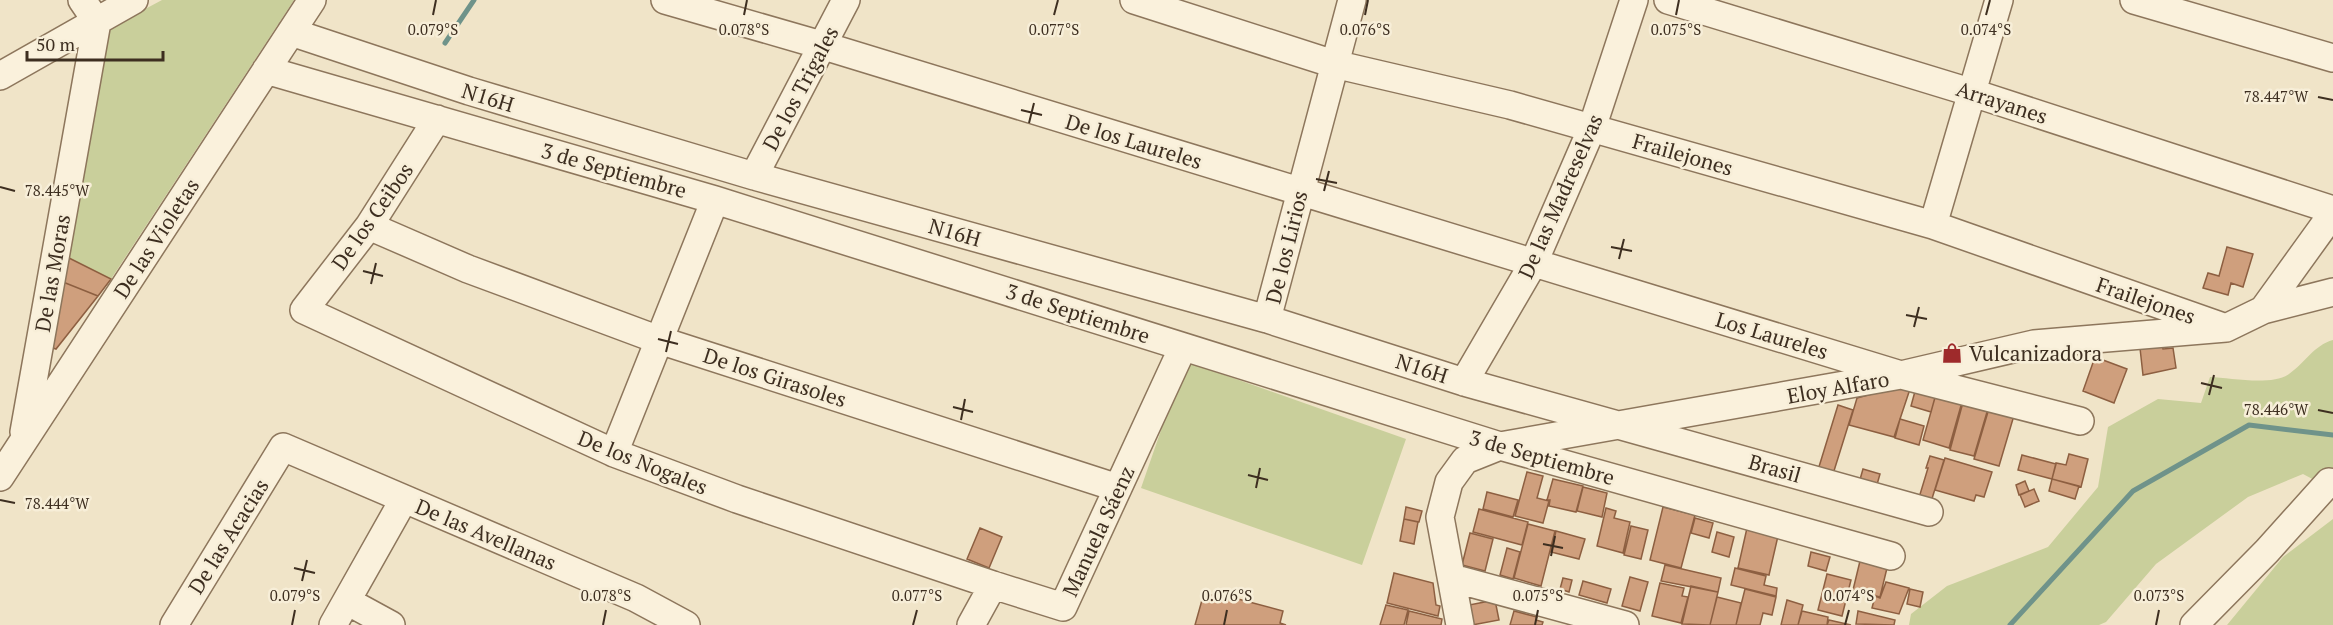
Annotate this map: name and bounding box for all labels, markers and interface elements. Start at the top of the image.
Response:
text: 0.079°S [408,19,458,39]
text: 0.078°S [719,19,769,39]
text: 0.077°S [1029,19,1079,39]
text: 0.076°S [1340,19,1390,39]
text: 0.075°S [1651,19,1701,39]
text: 0.074°S [1961,19,2011,39]
street label: De los Trigales [755,21,845,155]
scale bar [27,24,164,62]
text: 50 m [36,32,76,56]
street label: Arrayanes [1953,74,2051,130]
street label: N16H [459,76,517,118]
text: 78.447°W [2244,86,2309,106]
street label: De los Laureles [1062,107,1206,175]
street label: De las Madreselvas [1511,109,1609,283]
street label: Frailejones [1630,126,1736,182]
street label: 3 de Septiembre [538,136,690,204]
street label: De los Ceibos [325,157,419,275]
street label: De las Violetas [107,173,205,303]
text: 78.445°W [25,180,90,200]
street label: De los Lirios [1258,188,1314,306]
street label: N16H [926,211,984,253]
street label: De las Moras [28,212,76,334]
street label: Frailejones [2093,270,2199,330]
street label: 3 de Septiembre [1002,277,1154,349]
street label: Los Laureles [1712,305,1832,365]
place label: Vulcanizadora [1969,339,2102,367]
street label: De los Girasoles [700,341,850,413]
shop icon: Vulcanizadora [1940,341,1964,365]
street label: N16H [1392,346,1452,390]
street label: Eloy Alfaro [1785,364,1891,410]
text: 78.446°W [2244,399,2309,419]
street label: De los Nogales [574,423,712,501]
street label: 3 de Septiembre [1466,423,1618,491]
street label: Brasil [1746,447,1804,489]
street label: Manuela Sáenz [1056,461,1140,601]
street label: De las Acacias [181,473,275,599]
street label: De las Avellanas [411,492,561,576]
text: 78.444°W [25,493,90,513]
text: 0.079°S [270,585,320,605]
text: 0.078°S [581,585,631,605]
text: 0.077°S [892,585,942,605]
text: 0.076°S [1202,585,1252,605]
text: 0.075°S [1513,585,1563,605]
text: 0.074°S [1824,585,1874,605]
text: 0.073°S [2134,585,2184,605]

